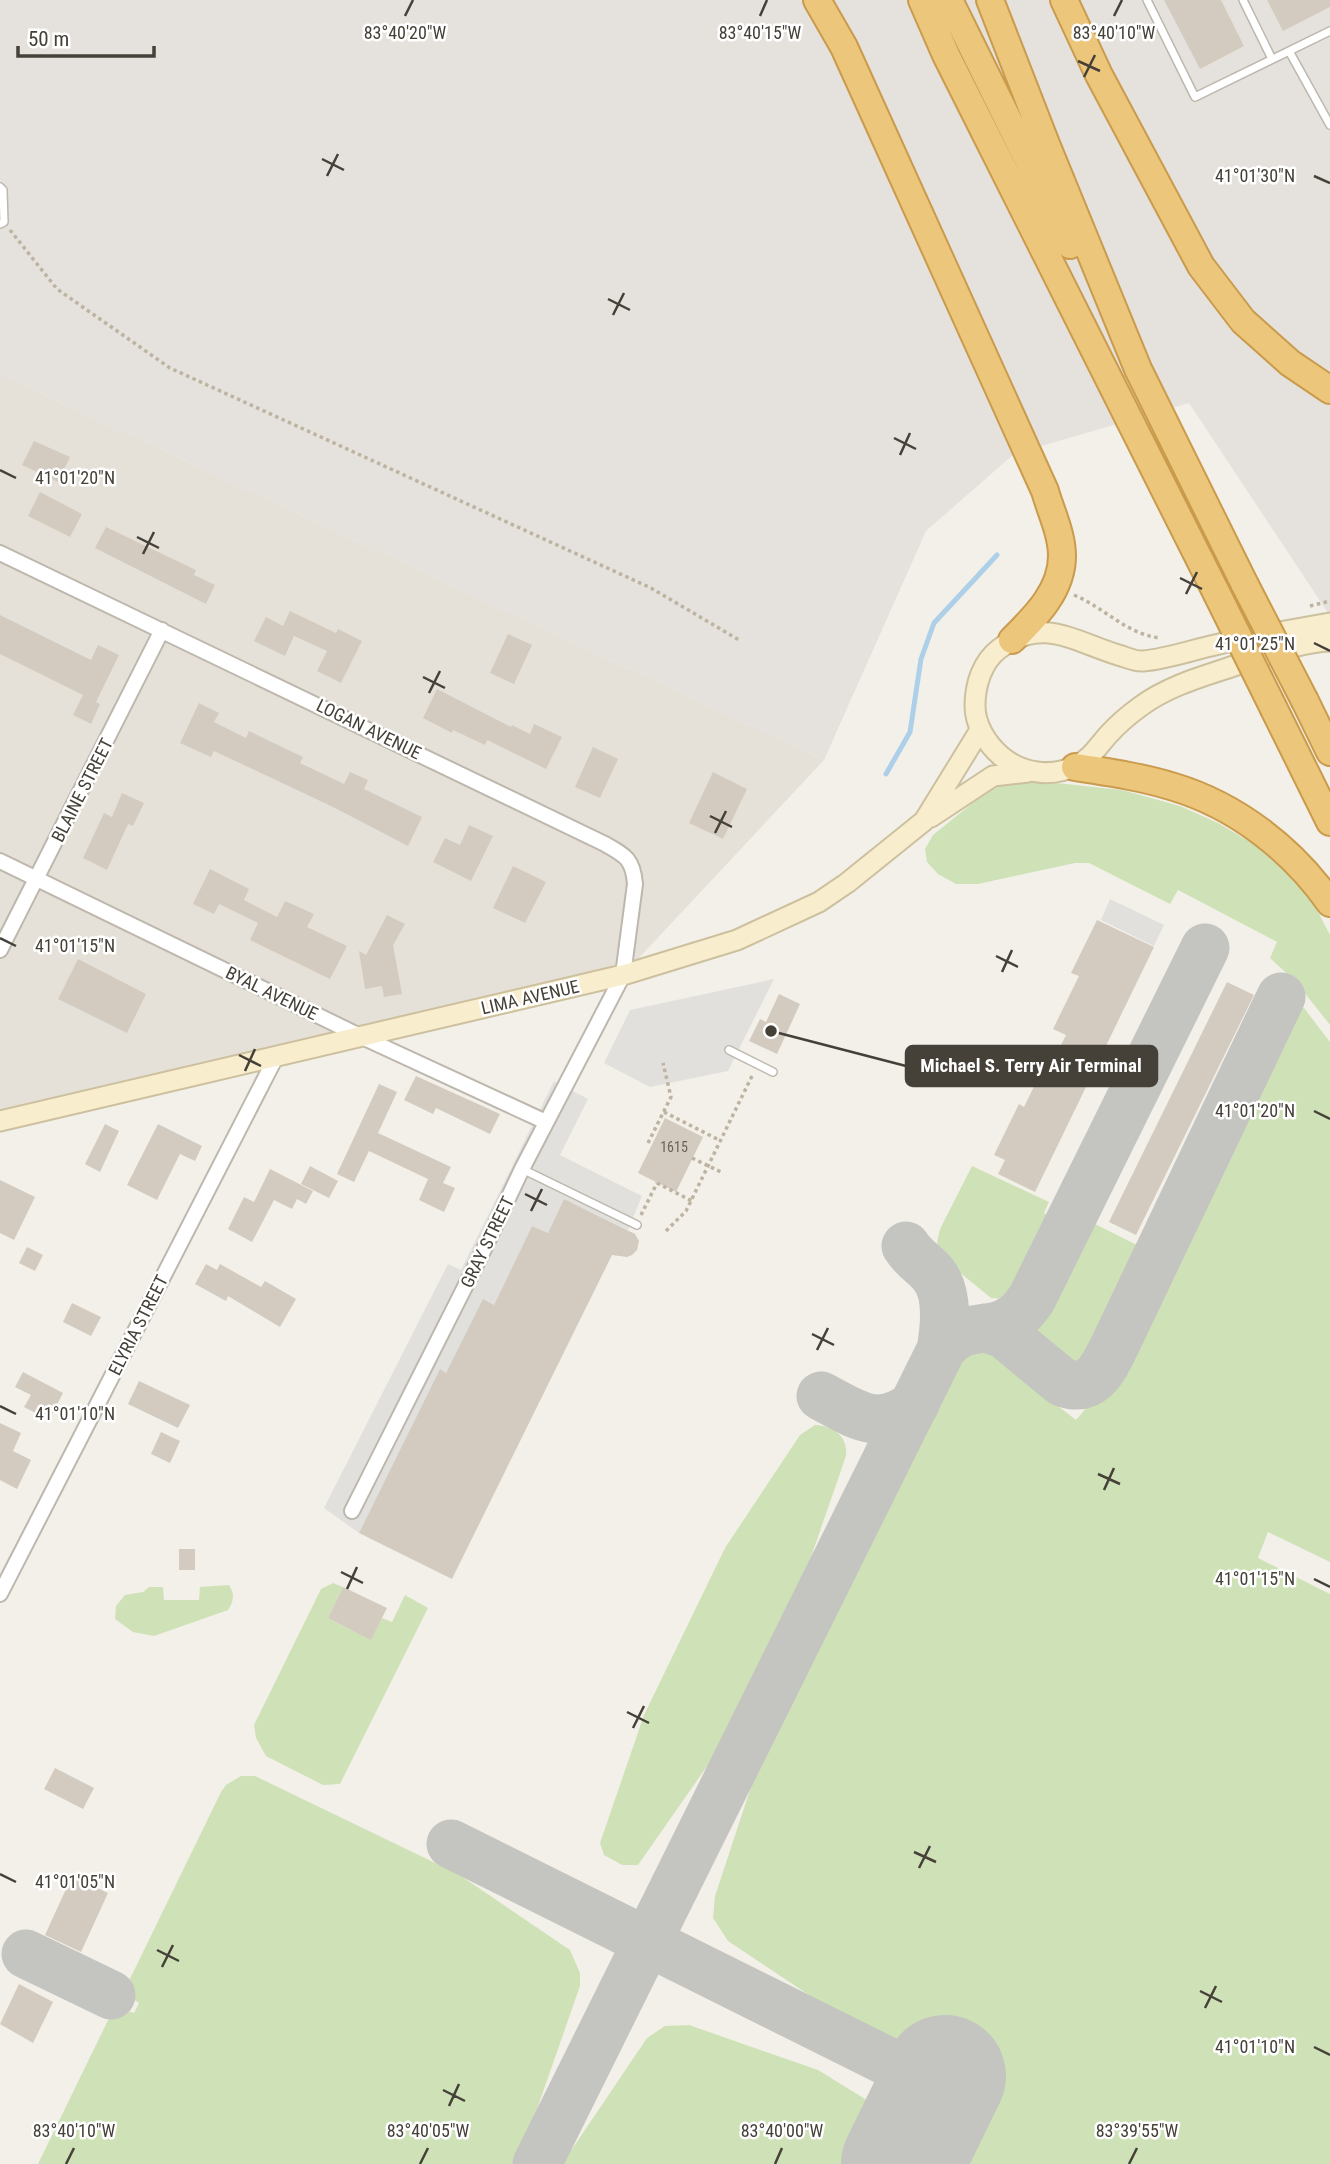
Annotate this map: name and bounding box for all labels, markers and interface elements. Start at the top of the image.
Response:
scale bar [18,14,154,58]
text: 83°40'20"W [364,22,447,43]
text: 83°40'15"W [719,22,802,43]
text: 83°40'10"W [1073,22,1156,43]
text: 50 m [28,27,69,51]
text: 41°01'30"N [1215,165,1295,186]
text: 41°01'20"N [35,467,115,488]
text: 41°01'25"N [1215,633,1295,654]
street label: LOGAN AVENUE [313,695,425,763]
street label: BLAINE STREET [47,735,117,845]
text: 41°01'15"N [35,935,115,956]
street label: BYAL AVENUE [222,962,322,1024]
street label: LIMA AVENUE [479,975,581,1018]
callout: Michael S. Terry Air Terminal [906,1046,1157,1086]
text: Michael S. Terry Air Terminal [920,1054,1142,1077]
text: 41°01'20"N [1215,1100,1295,1121]
house number: 1615 [660,1139,688,1155]
street label: GRAY STREET [456,1193,518,1291]
street label: ELYRIA STREET [104,1272,172,1378]
text: 41°01'10"N [35,1403,115,1424]
text: 41°01'15"N [1215,1568,1295,1589]
text: 41°01'05"N [35,1871,115,1892]
text: 41°01'10"N [1215,2036,1295,2057]
text: 83°40'10"W [33,2120,116,2141]
text: 83°40'05"W [387,2120,470,2141]
text: 83°40'00"W [741,2120,824,2141]
text: 83°39'55"W [1096,2120,1179,2141]

